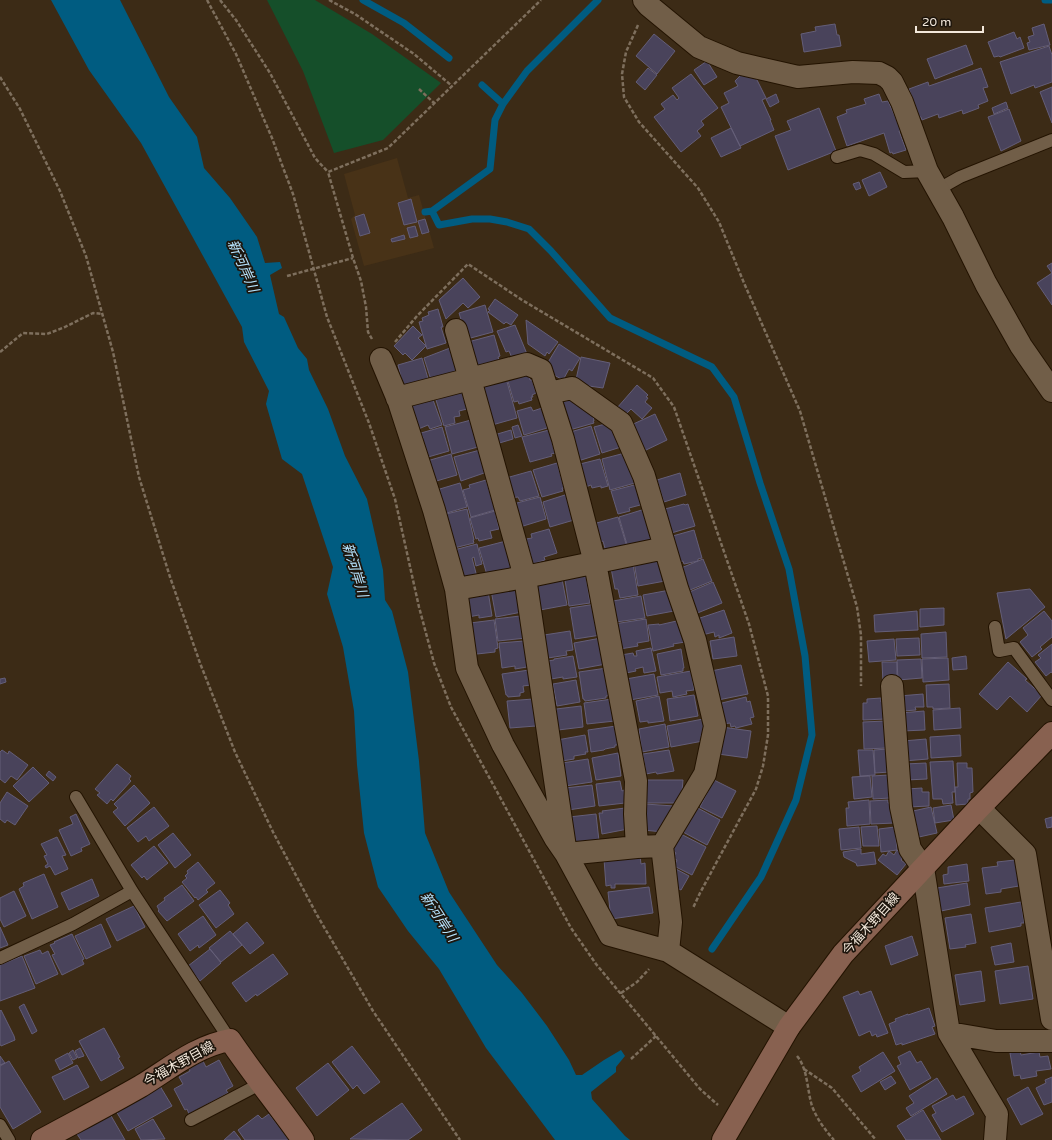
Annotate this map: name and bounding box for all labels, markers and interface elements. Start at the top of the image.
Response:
scale bar [916,8,983,34]
text: 20 m [922,15,951,29]
water label: 新河岸川 [224,237,263,297]
water label: 新河岸川 [339,541,372,601]
water label: 新河岸川 [417,889,462,947]
street label: 今福木野目線 [839,890,903,958]
street label: 今福木野目線 [141,1038,217,1090]

